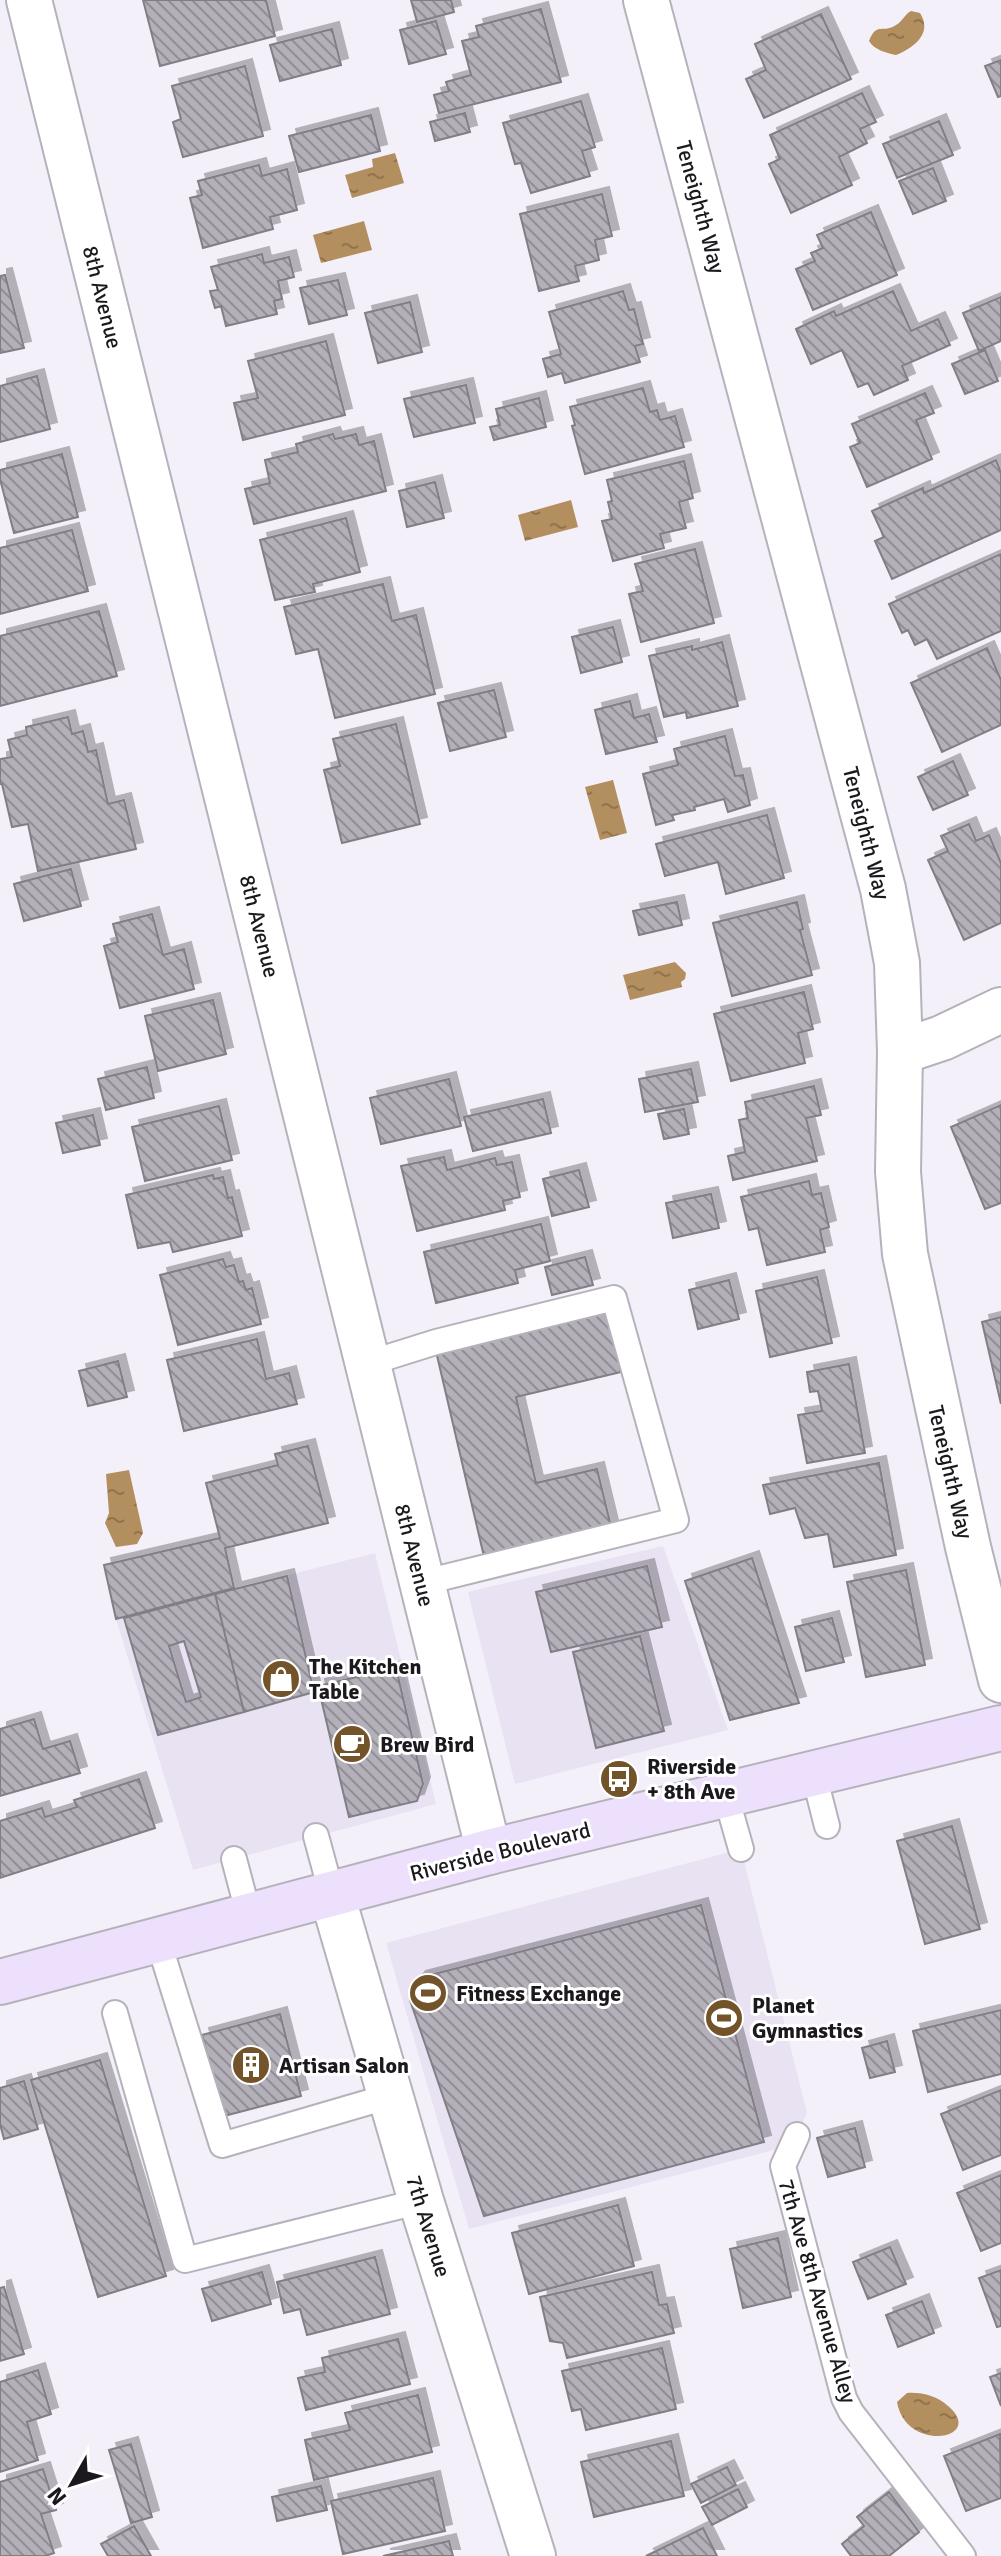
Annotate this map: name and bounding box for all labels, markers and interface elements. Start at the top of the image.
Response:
street label: Teneighth Way [670,138,731,277]
street label: 8th Avenue [77,243,128,351]
street label: Teneighth Way [837,764,896,903]
street label: 8th Avenue [234,872,285,980]
street label: Teneighth Way [922,1403,979,1542]
street label: 8th Avenue [389,1501,440,1609]
place label: The Kitchen Table [309,1653,421,1705]
shop icon: The Kitchen Table [260,1658,302,1700]
cafe icon: Brew Bird [331,1723,373,1765]
place label: Brew Bird [380,1731,475,1758]
place label: Riverside + 8th Ave [647,1753,736,1805]
bus stop icon: Riverside + 8th Ave [598,1758,640,1800]
street label: Riverside Boulevard [407,1816,593,1887]
sports icon: Fitness Exchange [407,1972,449,2014]
place label: Fitness Exchange [456,1980,621,2007]
place label: Planet Gymnastics [752,1992,863,2044]
sports icon: Planet Gymnastics [703,1997,745,2039]
building icon: Artisan Salon [230,2044,272,2086]
place label: Artisan Salon [279,2052,409,2079]
street label: 7th Avenue [400,2172,457,2280]
street label: 7th Ave 8th Avenue Alley [773,2176,863,2407]
north arrow [32,2444,112,2524]
text: N [42,2482,72,2511]

